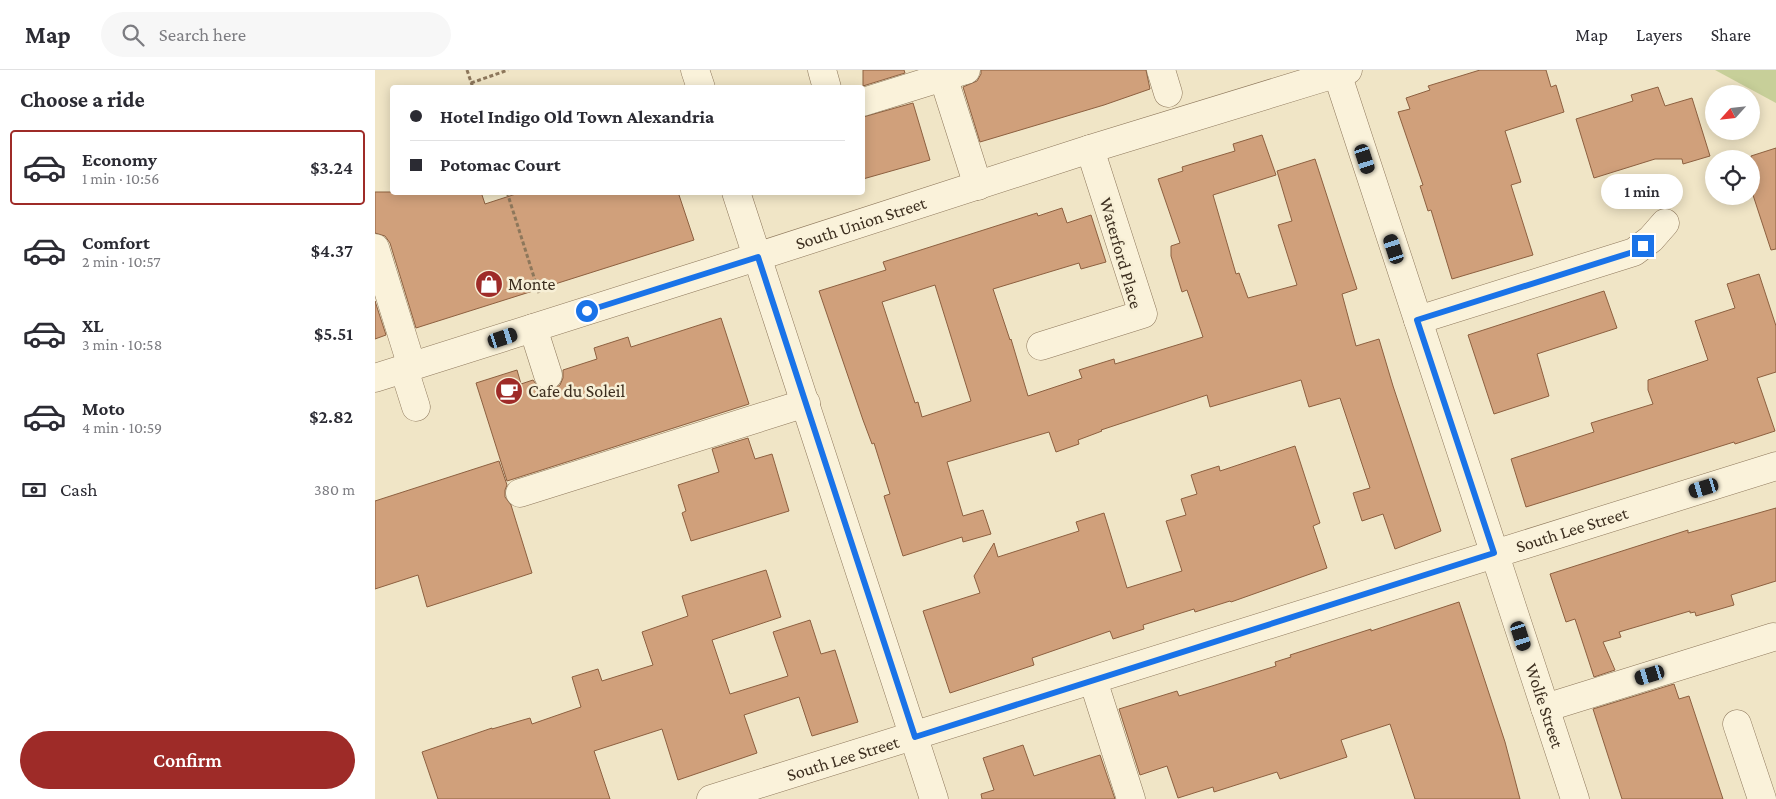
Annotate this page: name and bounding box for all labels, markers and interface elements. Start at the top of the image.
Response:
search box [101,12,451,57]
text: Map [25,21,71,48]
icon: search [119,21,147,49]
text: Search here [159,24,246,45]
text: Map [1575,25,1608,45]
text: Layers [1636,25,1683,45]
text: Share [1711,25,1751,45]
north arrow [1705,85,1760,140]
map controls [1705,85,1760,205]
text: Choose a ride [20,87,145,112]
text: Hotel Indigo Old Town Alexandria [440,106,714,127]
car [1353,142,1376,176]
icon: car [22,145,67,190]
text: Economy [82,149,157,170]
button: locate [1705,150,1760,205]
text: Potomac Court [440,154,561,175]
text: $3.24 [310,157,353,178]
text: 1 min · 10:56 [82,170,159,187]
callout: 1 min [1602,174,1684,208]
text: 1 min [1624,183,1660,200]
street label: South Union Street [793,192,930,254]
street label: Waterford Place [1096,195,1146,311]
icon: car [22,228,67,273]
text: Comfort [82,232,150,253]
car [1382,232,1405,266]
route end [1632,235,1654,257]
text: $4.37 [311,240,353,261]
text: 2 min · 10:57 [82,253,161,270]
shop icon: Monte [474,269,504,299]
place label: Monte [508,274,555,294]
route start [576,300,598,322]
icon: car [22,311,67,356]
text: XL [82,315,104,336]
text: $5.51 [314,323,353,344]
car [486,326,519,350]
text: 3 min · 10:58 [82,336,162,353]
cafe icon: Cafe du Soleil [494,376,524,406]
place label: Cafe du Soleil [528,381,625,401]
icon: car [22,394,67,439]
text: Moto [82,398,125,419]
text: $2.82 [309,406,353,427]
text: 4 min · 10:59 [82,419,162,436]
icon: cash [20,476,48,504]
car [1687,476,1720,500]
text: Cash [60,479,98,500]
text: 380 m [314,481,355,498]
street label: South Lee Street [1513,502,1631,557]
car [1509,619,1532,653]
street label: Wolfe Street [1521,661,1568,752]
car [1633,663,1666,687]
button: Confirm [20,731,355,789]
street label: South Lee Street [784,731,902,785]

